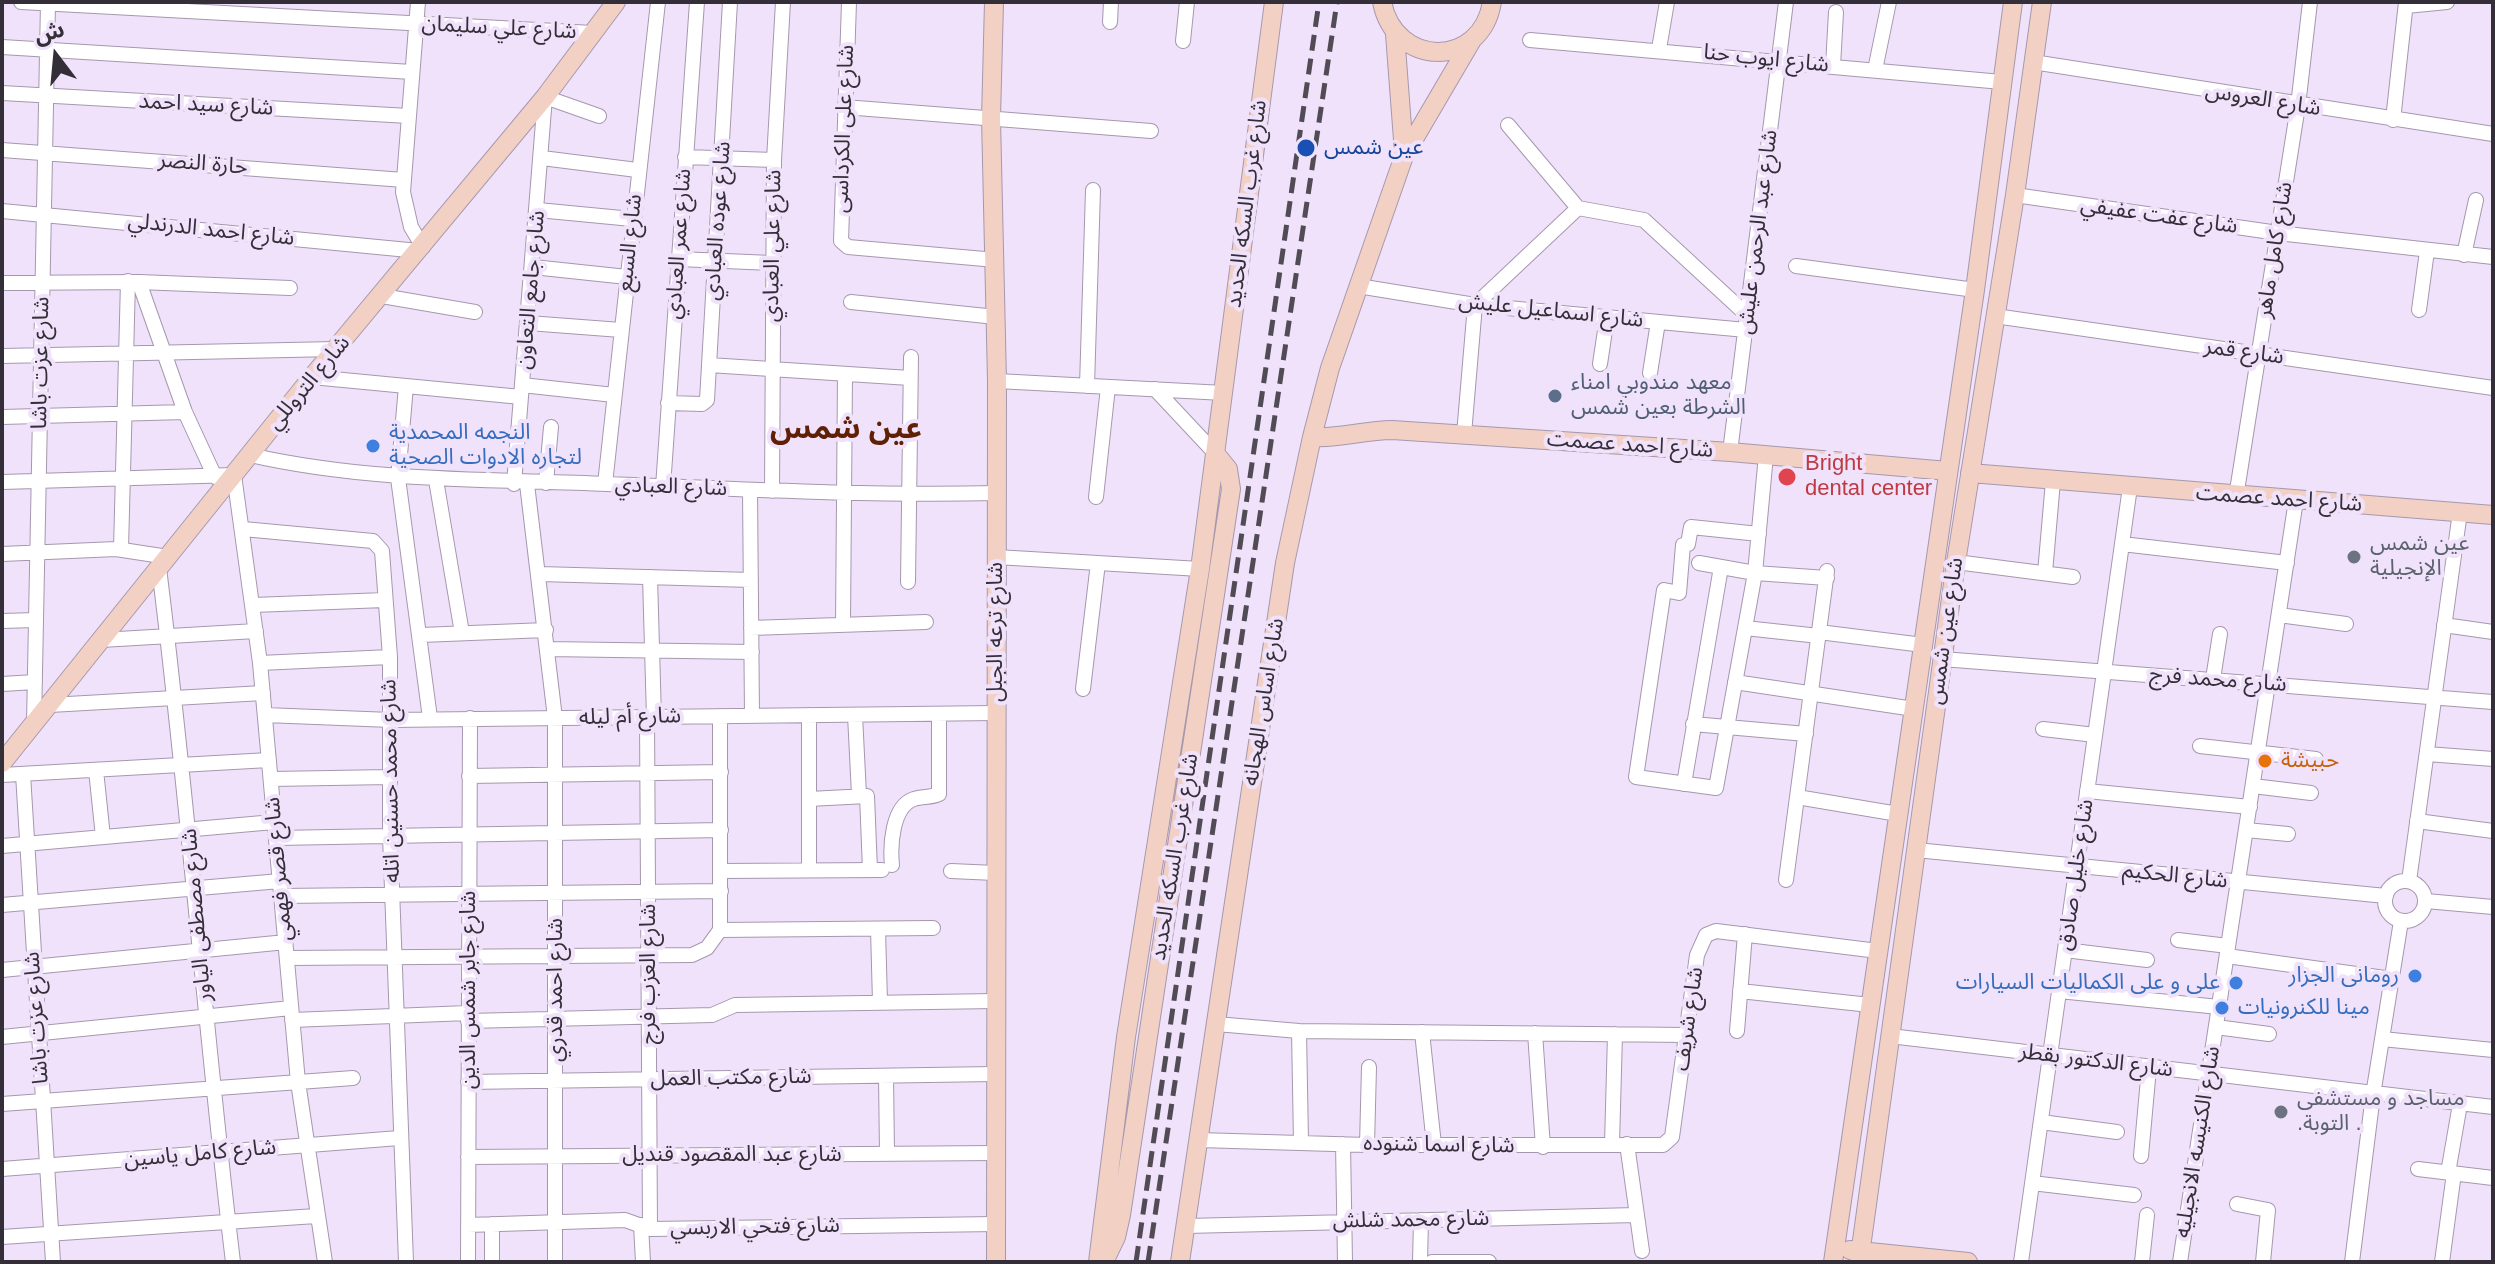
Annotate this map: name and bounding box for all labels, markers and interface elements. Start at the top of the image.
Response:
street label: شارع علي سليمان [421,11,577,45]
north arrow [16,16,96,96]
text: ش [31,16,67,49]
street label: شارع ايوب حنا [1702,39,1830,79]
street label: شارع على الكرداسى [828,44,860,214]
street label: شارع العروس [2203,78,2323,122]
street label: شارع سيد احمد [138,88,274,122]
street label: شارع غرب السكه الحديد [1221,99,1273,309]
street label: شارع عبد الرحمن عليش [1732,128,1784,336]
place label: عين شمس [1324,135,1423,161]
marker: عين شمس [1295,137,1317,159]
street label: شارع عوده العبادي [699,141,737,301]
street label: حارة النصر [157,147,249,181]
street label: شارع عمر العبادي [661,168,697,320]
street label: شارع علي العبادي [758,170,788,322]
street label: شارع كامل ماهر [2251,180,2299,320]
street label: شارع عفت عفيفي [2079,192,2239,240]
street label: شارع السبع [612,193,648,293]
street label: شارع احمد الدرندلي [126,208,296,252]
street label: شارع جامع التعاون [511,209,551,371]
street label: شارع اسماعيل عليش [1457,288,1645,334]
street label: شارع عزت باشا [27,296,55,430]
street label: شارع التروللي [262,330,356,436]
street label: شارع قمر [2202,333,2286,371]
place label: معهد مندوبي امناء الشرطة بعين شمس [1571,370,1746,422]
marker: معهد مندوبي امناء الشرطة بعين شمس [1546,387,1564,405]
district label: عين شمس [770,412,922,448]
place label: النجمه المحمدية لتجاره الادوات الصحية [389,420,582,472]
street label: شارع احمد عصمت [1546,426,1714,464]
marker: النجمه المحمدية لتجاره الادوات الصحية [364,437,382,455]
place label: Bright dental center [1805,451,1932,502]
marker: Bright dental center [1776,466,1798,488]
street label: شارع العبادي [614,472,728,502]
street label: شارع احمد عصمت [2195,480,2363,518]
place label: عين شمس الإنجيلية [2370,531,2469,582]
marker: عين شمس الإنجيلية [2345,548,2363,566]
street label: شارع عين شمس [1923,556,1969,706]
street label: شارع ترعه الجبل [983,562,1009,702]
street label: شارع اساس الهجانه [1238,616,1290,788]
street label: شارع محمد فرج [2148,662,2288,698]
street label: شارع محمد حسنين اتله [376,679,406,883]
street label: شارع أم ليله [579,703,681,731]
place label: حبيشة [2281,748,2339,774]
street label: شارع غرب السكه الحديد [1146,752,1204,962]
marker: حبيشة [2256,752,2274,770]
street label: شارع قصر فهمي [260,796,298,942]
street label: شارع خليل صادق [2052,798,2100,952]
street label: شارع مصطفى الياور [176,827,218,1003]
street label: شارع الحكيم [2121,857,2229,895]
street label: شارع جابر شمس الدين [456,891,482,1089]
street label: شارع العزب فرج [636,904,662,1044]
street label: شارع احمد قدري [543,918,569,1062]
street label: شارع عزت باشا [19,951,55,1085]
place label: رومانى الجزار [2288,963,2399,989]
street label: شارع شريف [1669,965,1709,1073]
marker: رومانى الجزار [2406,967,2424,985]
place label: على و على الكماليات السيارات [1956,970,2220,996]
marker: على و على الكماليات السيارات [2227,974,2245,992]
place label: مينا للكنرونيات [2238,995,2370,1021]
marker: مينا للكنرونيات [2213,999,2231,1017]
street label: شارع الدكتور بقطر [2018,1038,2174,1084]
street label: شارع الكنيسه الانجيليه [2170,1044,2226,1240]
street label: شارع مكتب العمل [650,1063,812,1093]
place label: مساجد و مستشفى .التوبة . [2297,1086,2465,1138]
marker: مساجد و مستشفى .التوبة . [2272,1103,2290,1121]
street label: شارع اسما شنوده [1363,1130,1515,1160]
street label: شارع كامل ياسين [123,1134,277,1174]
street label: شارع عبد المقصود قنديل [622,1142,842,1168]
street label: شارع محمد شلش [1332,1205,1490,1235]
street label: شارع فتحي الاربسي [670,1212,840,1242]

